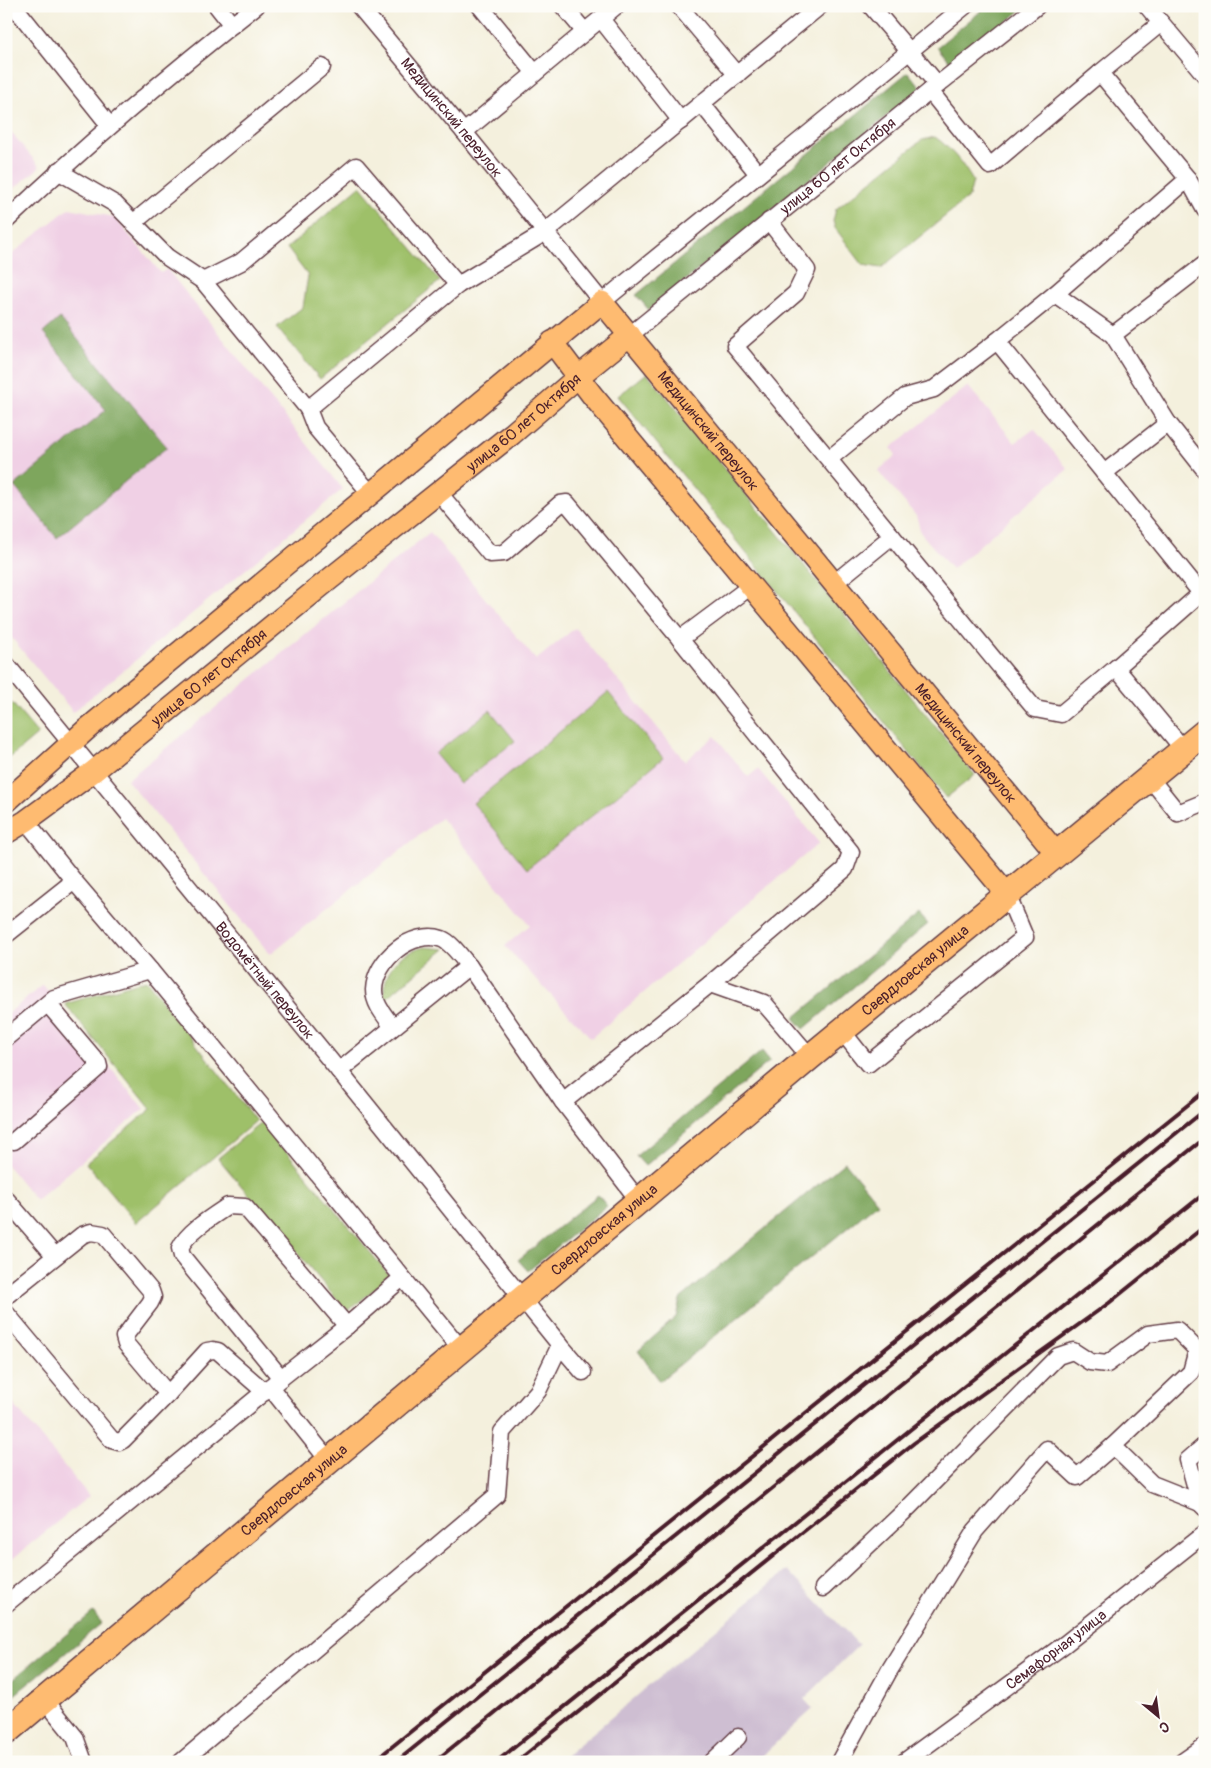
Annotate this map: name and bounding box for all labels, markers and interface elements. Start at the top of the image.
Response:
street label: Медицинский переулок [396,54,506,182]
street label: улица 60 лет Октября [776,114,900,220]
street label: Медицинский переулок [653,367,763,495]
street label: улица 60 лет Октября [462,370,585,477]
street label: улица 60 лет Октября [147,625,271,731]
street label: Медицинский переулок [910,680,1021,808]
street label: Водомётный переулок [211,918,318,1044]
street label: Свердловская улица [858,921,973,1021]
street label: Свердловская улица [547,1180,662,1280]
street label: Свердловская улица [237,1440,352,1541]
street label: Семафорная улица [1002,1606,1111,1694]
north arrow [1134,1690,1184,1740]
text: С [1156,1717,1172,1737]

